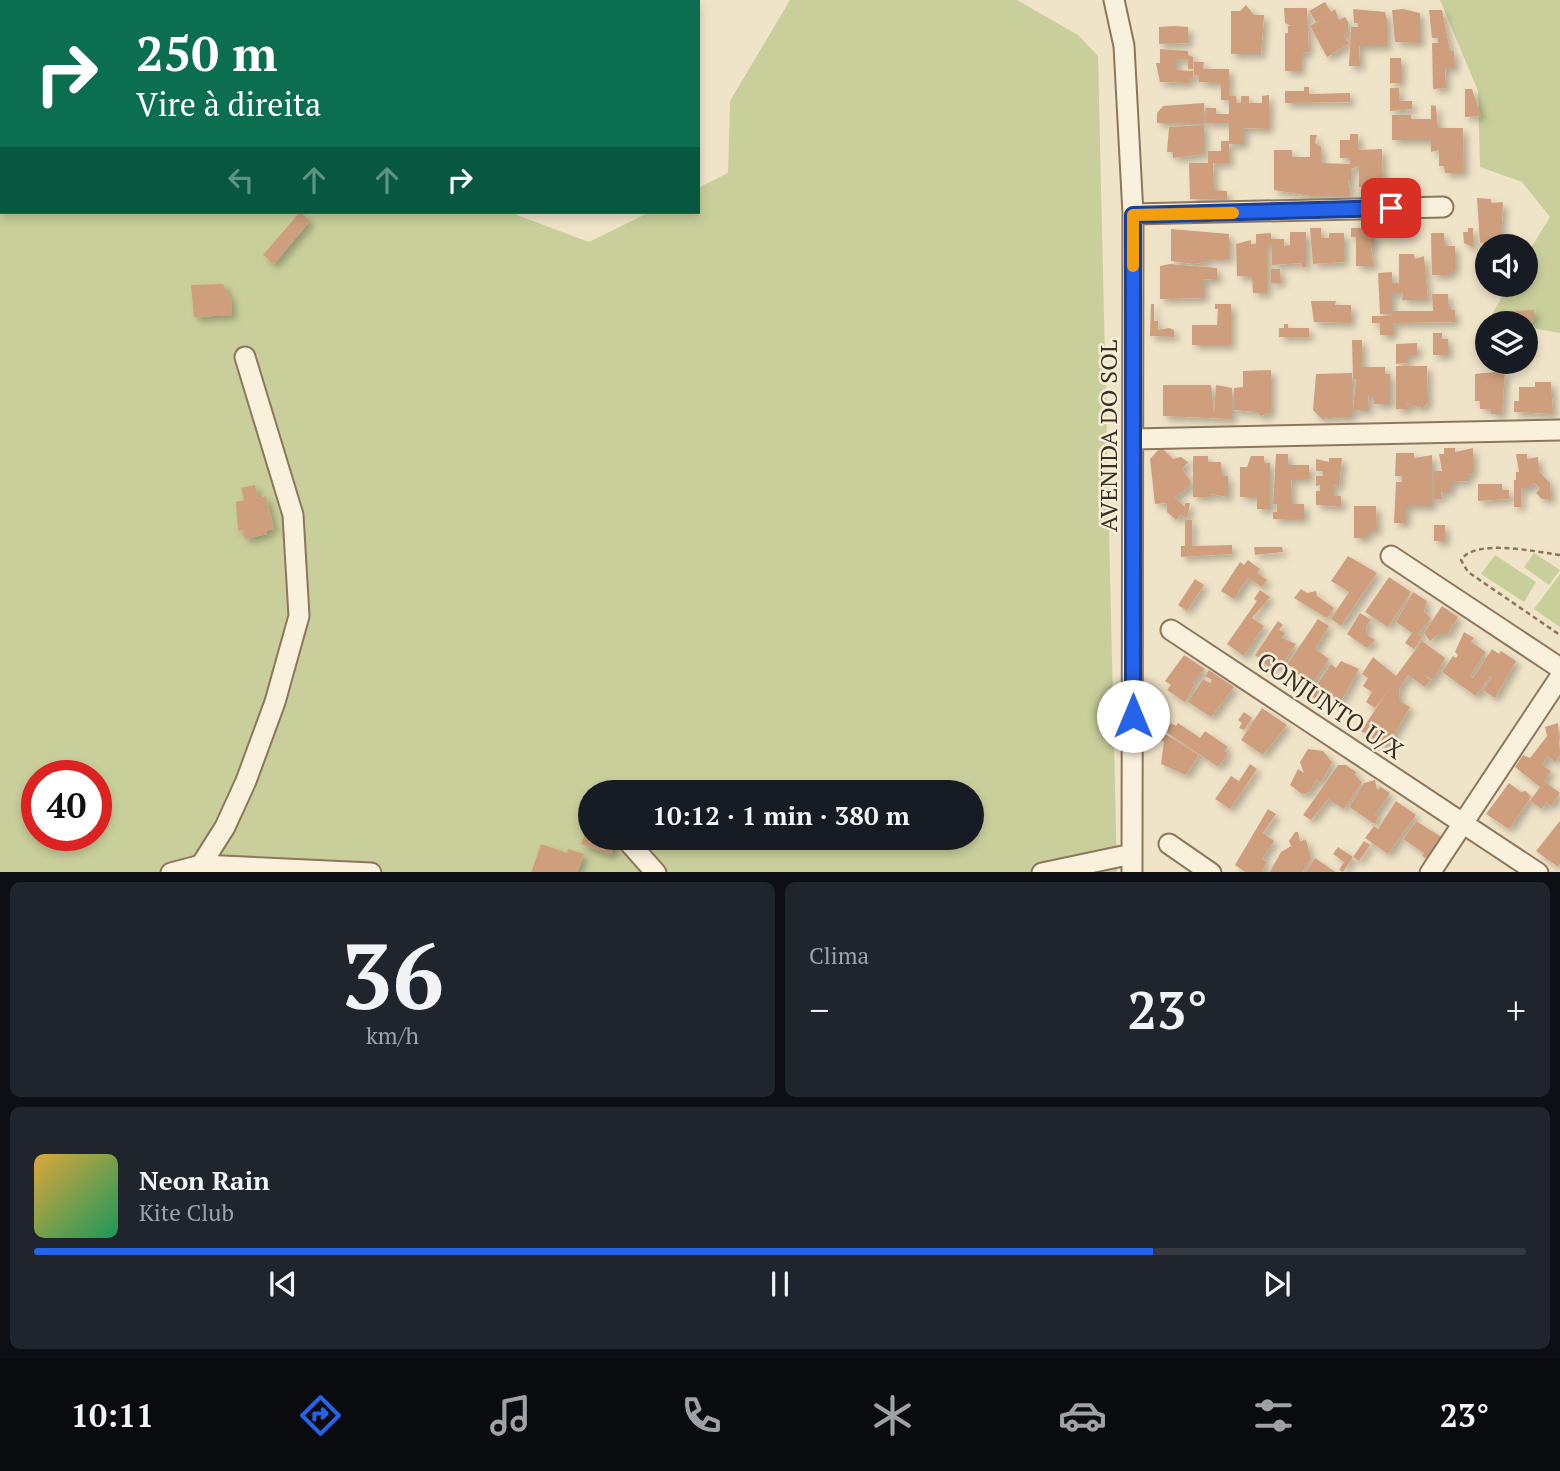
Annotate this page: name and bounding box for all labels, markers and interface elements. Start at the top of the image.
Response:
text: 250 m [136,20,278,85]
icon: right [21,28,112,119]
text: Vire à direita [136,83,321,125]
icon: left [222,161,260,199]
icon: ahead [295,161,333,199]
icon: ahead [368,161,406,199]
icon: right [441,161,479,199]
pin [1361,178,1421,238]
icon: arrive [1372,189,1410,227]
map controls [1475,234,1538,374]
button: sound [1475,234,1538,297]
button: layers [1475,311,1538,374]
street label: AVENIDA DO SOL [1092,340,1124,532]
street label: CONJUNTO U/X [1251,644,1410,766]
position arrow [1096,679,1170,753]
speed limit sign: 40 [21,760,112,851]
text: 10:12 · 1 min · 380 m [652,798,910,832]
text: 36 [341,914,444,1035]
text: Clima [809,940,869,971]
text: 23° [1127,975,1208,1044]
text: − [809,985,829,1035]
text: + [1506,985,1526,1035]
text: km/h [366,1020,419,1051]
text: Neon Rain [139,1163,270,1197]
text: Kite Club [139,1197,234,1228]
icon: previous [264,1265,302,1303]
icon: pause [761,1265,799,1303]
icon: next [1258,1265,1296,1303]
icon: directions [296,1391,345,1440]
icon: music [486,1391,535,1440]
icon: phone [677,1391,726,1440]
icon: climate [868,1391,917,1440]
icon: car [1058,1391,1107,1440]
icon: filters [1249,1391,1298,1440]
text: 10:11 [71,1394,154,1436]
text: 23° [1440,1394,1489,1436]

